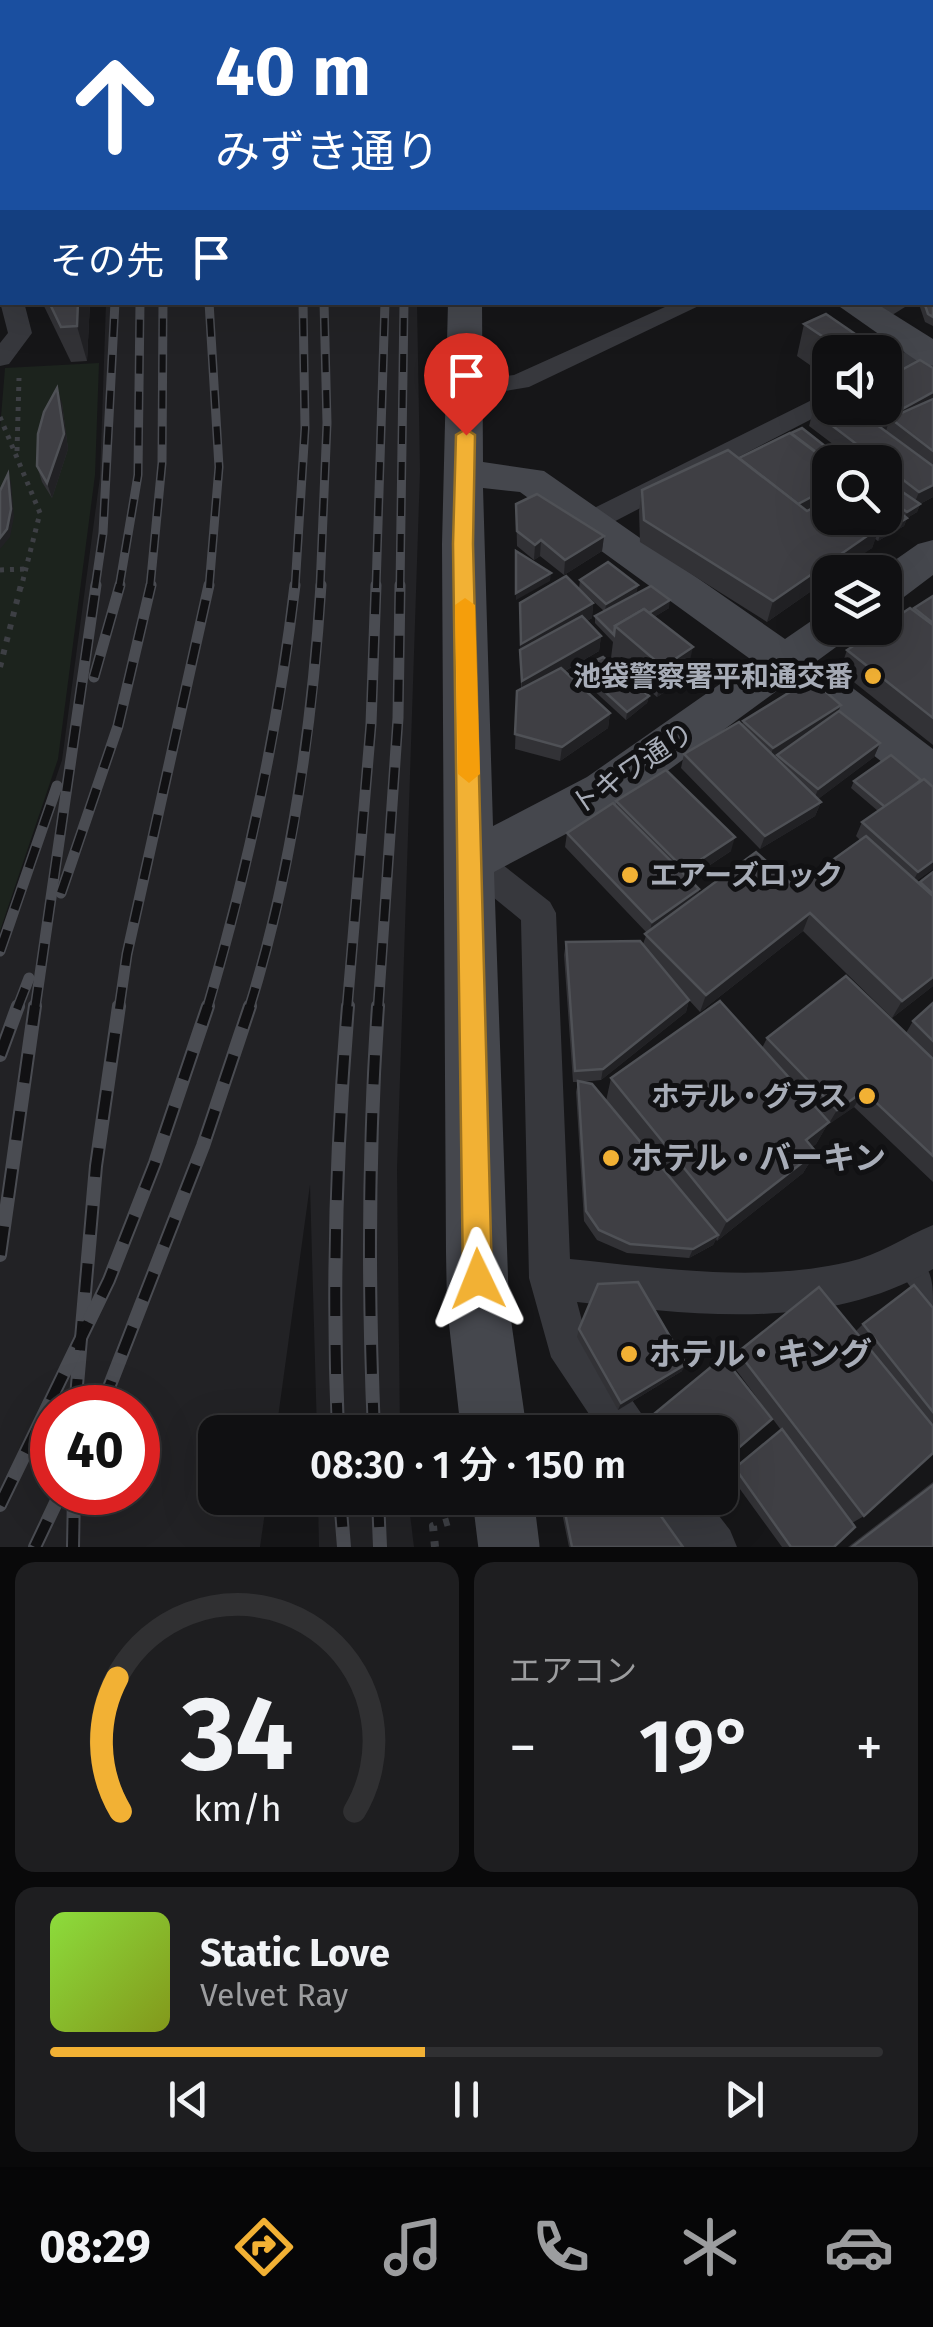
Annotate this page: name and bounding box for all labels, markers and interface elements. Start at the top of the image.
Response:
text: 40 m [215,30,371,114]
icon: ahead [50,40,180,170]
text: みずき通り [215,125,440,179]
icon: arrive [184,230,239,285]
text: その先 [50,238,164,284]
pin [424,333,509,436]
map controls [812,335,902,645]
button: sound [812,335,902,425]
icon: arrive [439,348,494,403]
button: search [812,445,902,535]
button: layers [812,555,902,645]
place label: 池袋警察署平和通交番 [573,660,853,693]
marker: 池袋警察署平和通交番 [862,665,884,687]
street label: トキワ通り [565,716,700,821]
place label: エアーズロック [650,859,843,892]
marker: エアーズロック [619,864,641,886]
place label: ホテル・グラス [652,1080,847,1113]
marker: ホテル・グラス [856,1085,878,1107]
place label: ホテル・バーキン [631,1139,886,1177]
marker: ホテル・バーキン [600,1147,622,1169]
position arrow [426,1227,530,1331]
place label: ホテル・キング [649,1335,872,1373]
marker: ホテル・キング [618,1343,640,1365]
speed limit sign: 40 [30,1385,160,1515]
text: 08:30 · 1 分 · 150 m [310,1442,626,1488]
text: エアコン [509,1652,637,1690]
text: 34 [180,1672,293,1797]
text: 19° [639,1702,753,1792]
text: − [509,1715,537,1781]
text: + [856,1715,883,1781]
text: km/h [193,1788,281,1830]
text: Static Love [200,1930,390,1976]
text: Velvet Ray [200,1976,348,2014]
icon: previous [161,2072,216,2127]
icon: pause [439,2072,494,2127]
icon: next [717,2072,772,2127]
icon: directions [229,2212,299,2282]
icon: music [378,2212,448,2282]
icon: phone [526,2212,596,2282]
icon: climate [675,2212,745,2282]
icon: car [824,2212,894,2282]
text: 08:29 [39,2220,151,2274]

